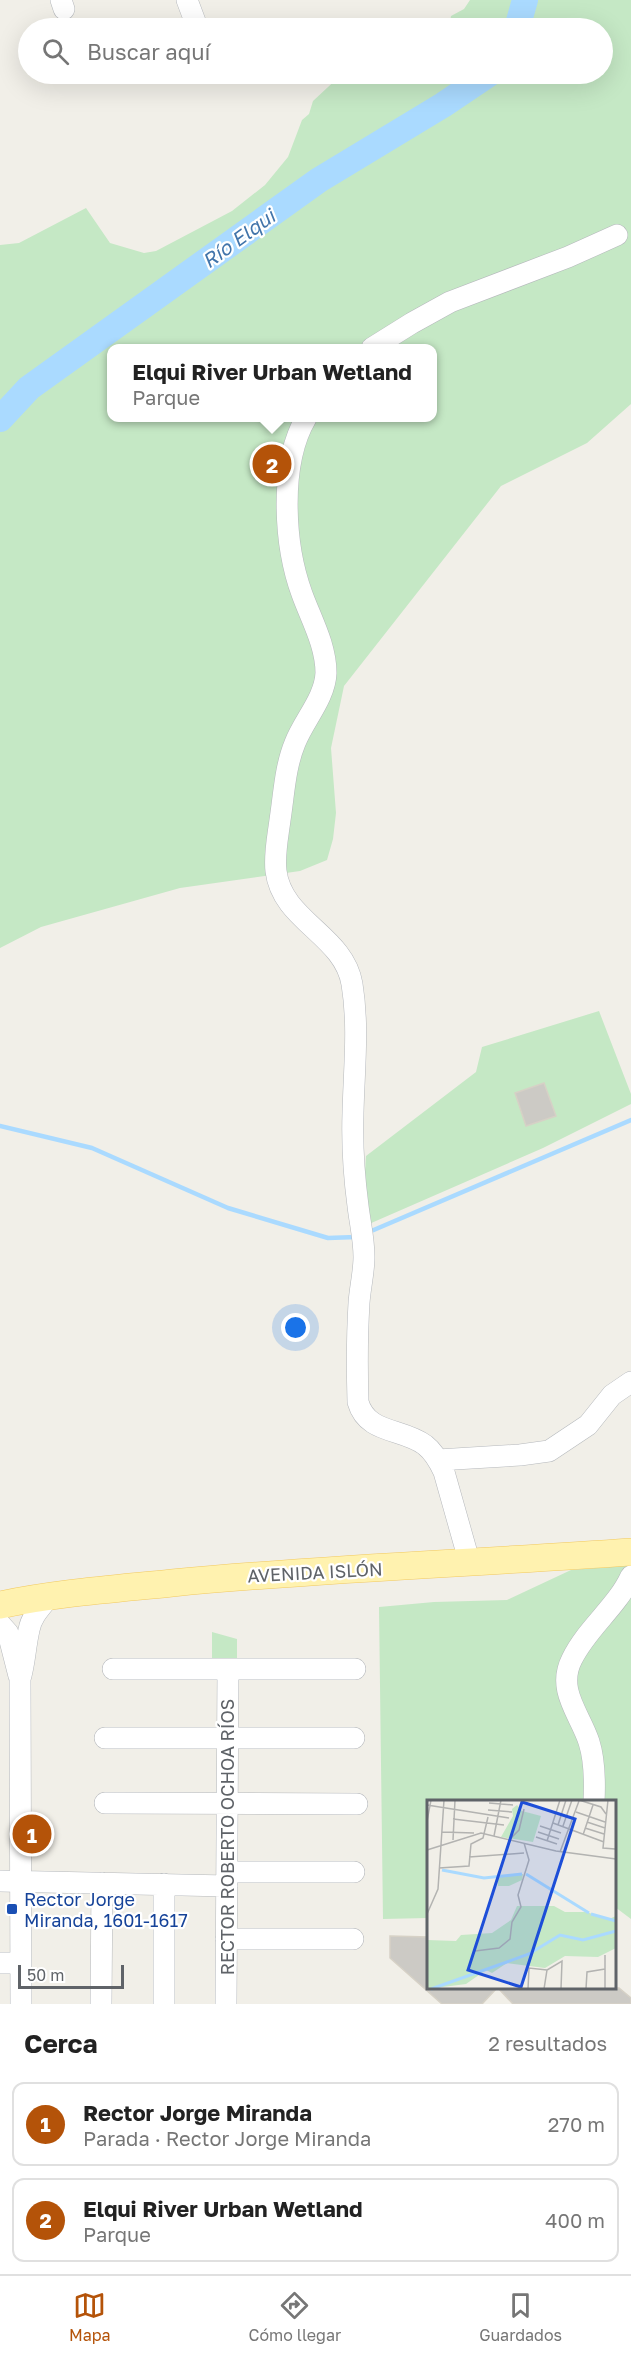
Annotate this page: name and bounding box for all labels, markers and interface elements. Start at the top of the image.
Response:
search box [18,18,613,84]
icon: search [39,35,72,68]
text: Buscar aquí [87,38,210,65]
water label: Río Elqui [197,202,281,272]
popup [107,344,437,422]
text: Elqui River Urban Wetland [132,358,412,385]
text: Parque [132,385,200,409]
pin: 2 [252,442,292,486]
your location [281,1313,310,1342]
street label: AVENIDA ISLÓN [247,1557,383,1587]
street label: RECTOR ROBERTO OCHOA RÍOS [216,1699,238,1975]
inset map [427,1800,616,1989]
pin: 1 [12,1812,51,1856]
place label: Rector Jorge Miranda, 1601-1617 [24,1888,188,1931]
marker: Rector Jorge Miranda, 1601-1617 [5,1902,19,1916]
scale bar [18,1962,124,1990]
text: 50 m [27,1965,64,1985]
text: Cerca [24,2028,98,2059]
text: 2 resultados [488,2031,607,2055]
text: Rector Jorge Miranda [83,2099,312,2126]
text: 1 [40,2112,51,2136]
text: 270 m [548,2112,605,2136]
text: Parada · Rector Jorge Miranda [83,2126,371,2150]
text: Elqui River Urban Wetland [83,2195,363,2222]
text: 2 [39,2208,52,2232]
text: 400 m [545,2208,605,2232]
text: Parque [83,2222,151,2246]
tab: Mapa [69,2289,111,2345]
tab: Cómo llegar [249,2289,341,2345]
tab: Guardados [479,2289,562,2345]

